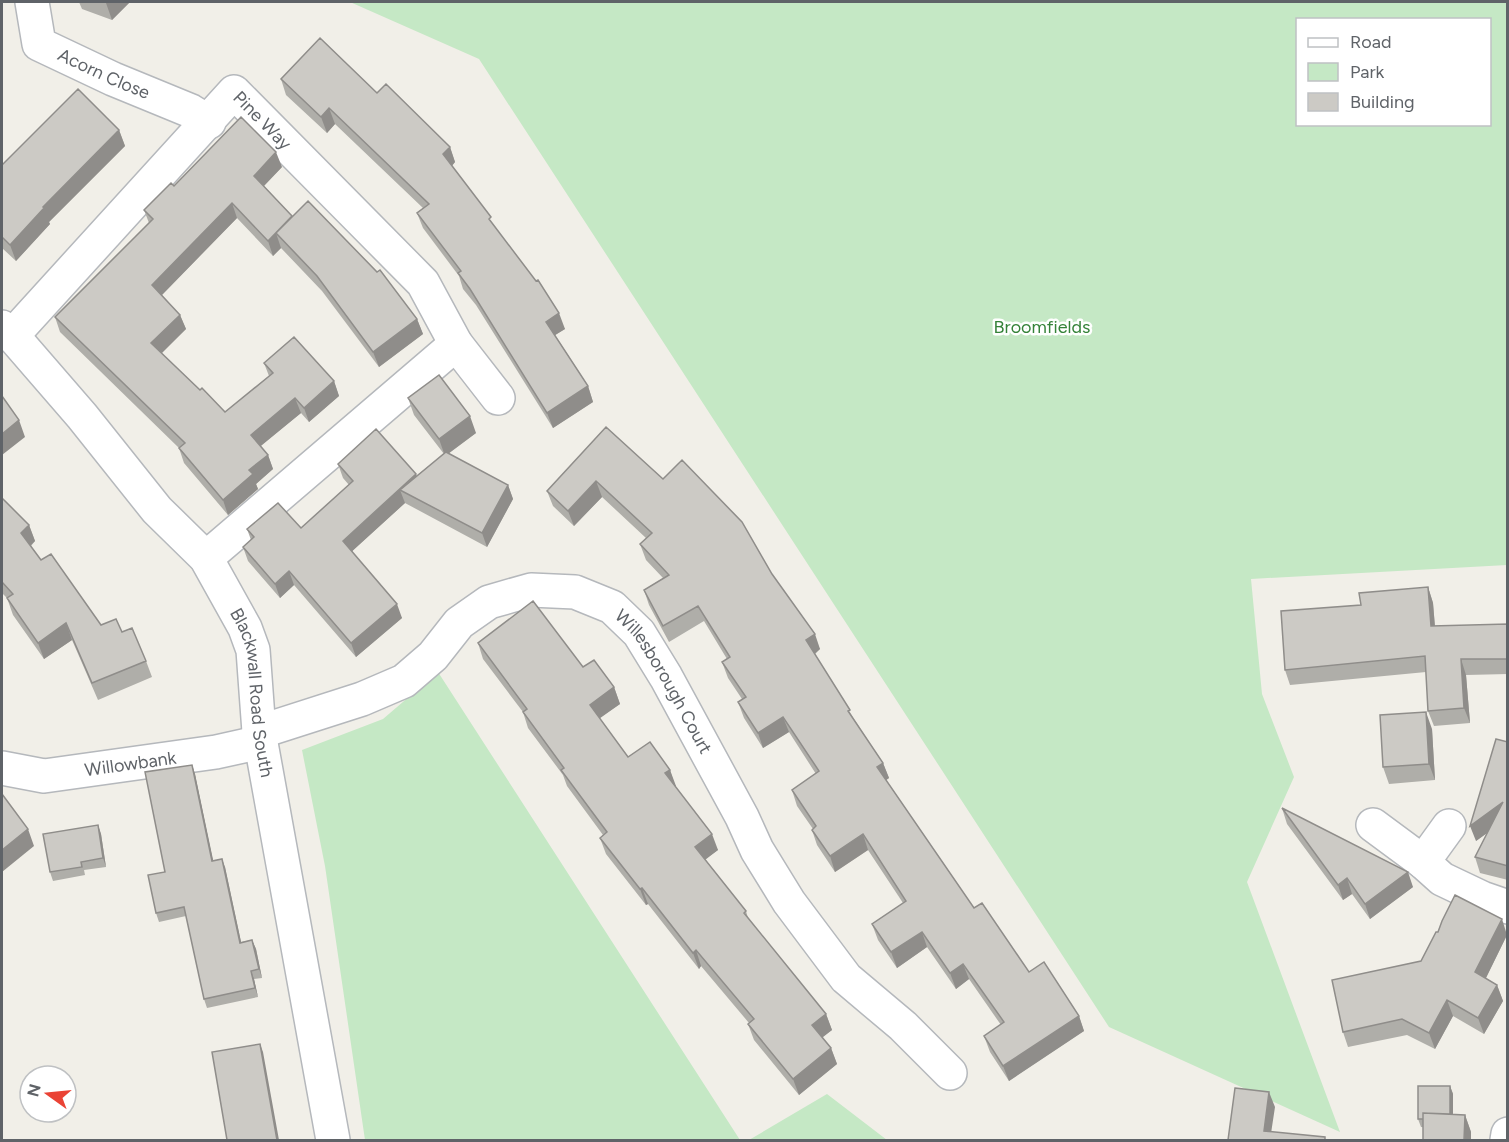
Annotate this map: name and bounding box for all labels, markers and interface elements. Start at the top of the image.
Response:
legend [1296,18,1491,126]
text: Road [1350,31,1391,53]
street label: Acorn Close [54,44,153,104]
text: Park [1350,61,1385,83]
street label: Pine Way [228,86,296,155]
text: Building [1350,91,1415,113]
park label: Broomfields [994,316,1090,338]
street label: Blackwall Road South [225,604,278,779]
street label: Willesborough Court [610,605,717,758]
street label: Willowbank [83,747,178,781]
north arrow [18,1064,78,1124]
text: N [23,1082,45,1099]

